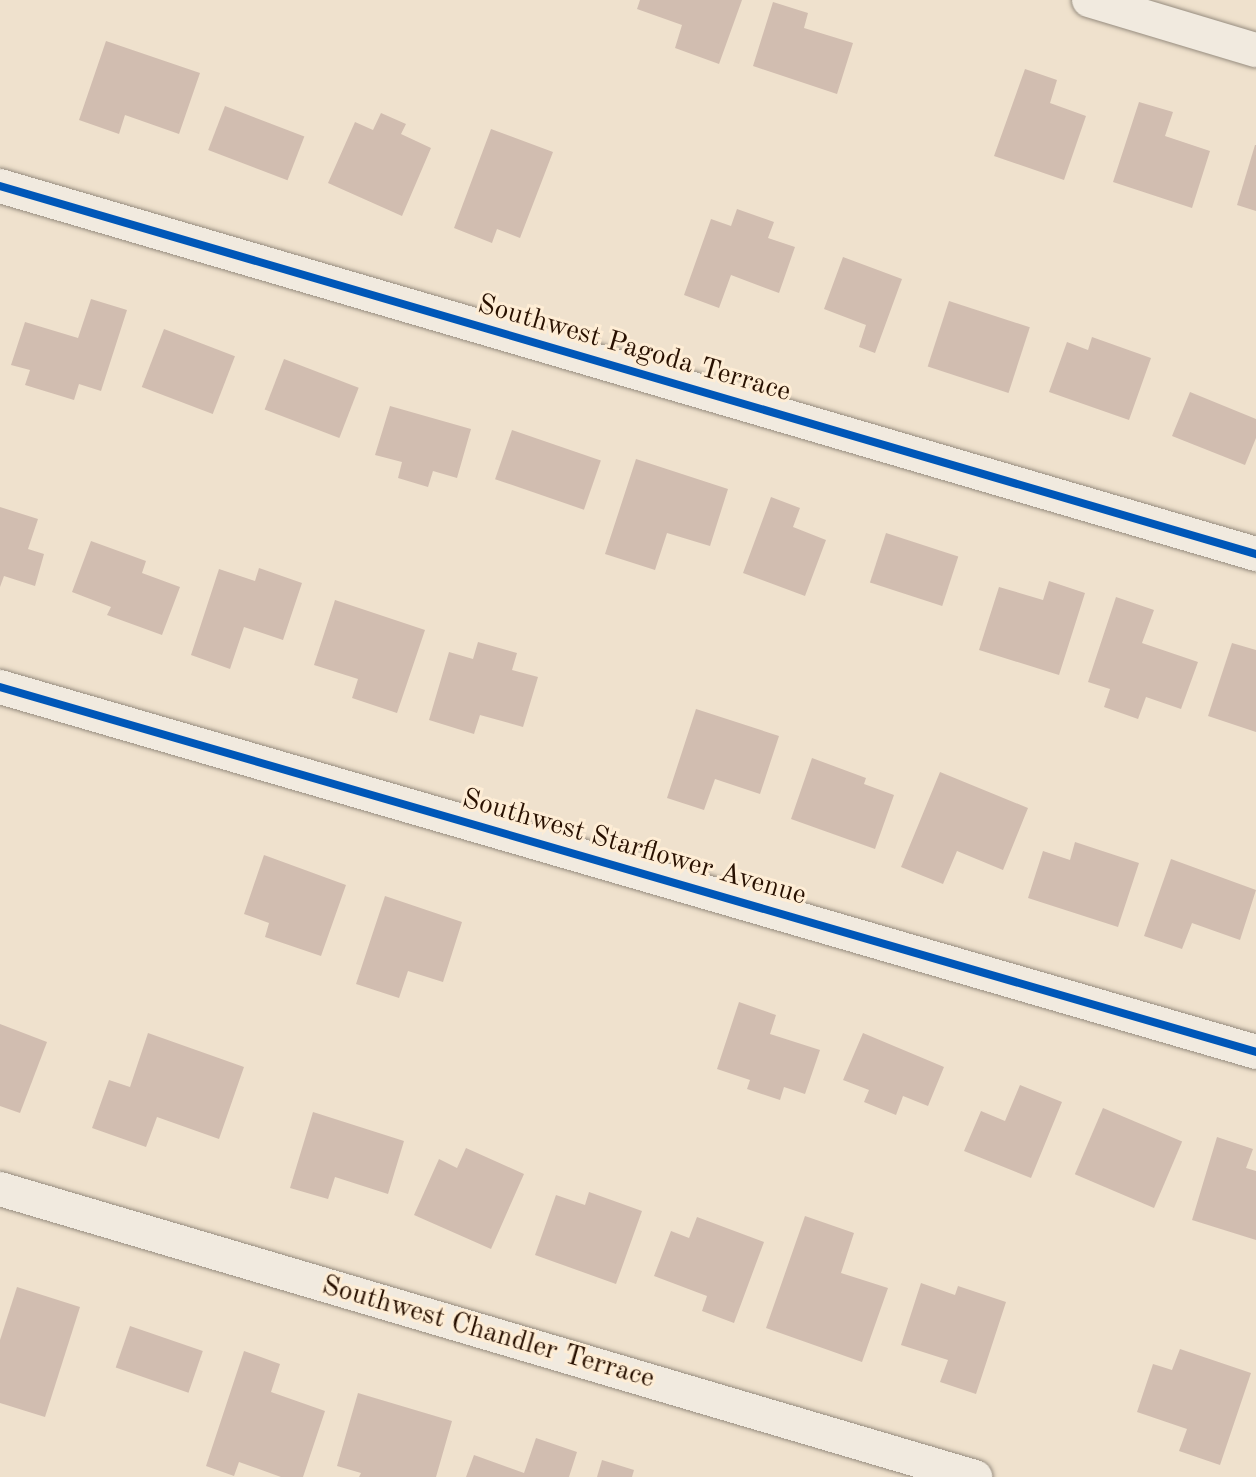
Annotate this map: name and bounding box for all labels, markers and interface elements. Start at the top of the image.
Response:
street label: Southwest Pagoda Terrace [474,288,794,410]
street label: Southwest Starflower Avenue [458,783,810,913]
street label: Southwest Chandler Terrace [318,1269,658,1397]

